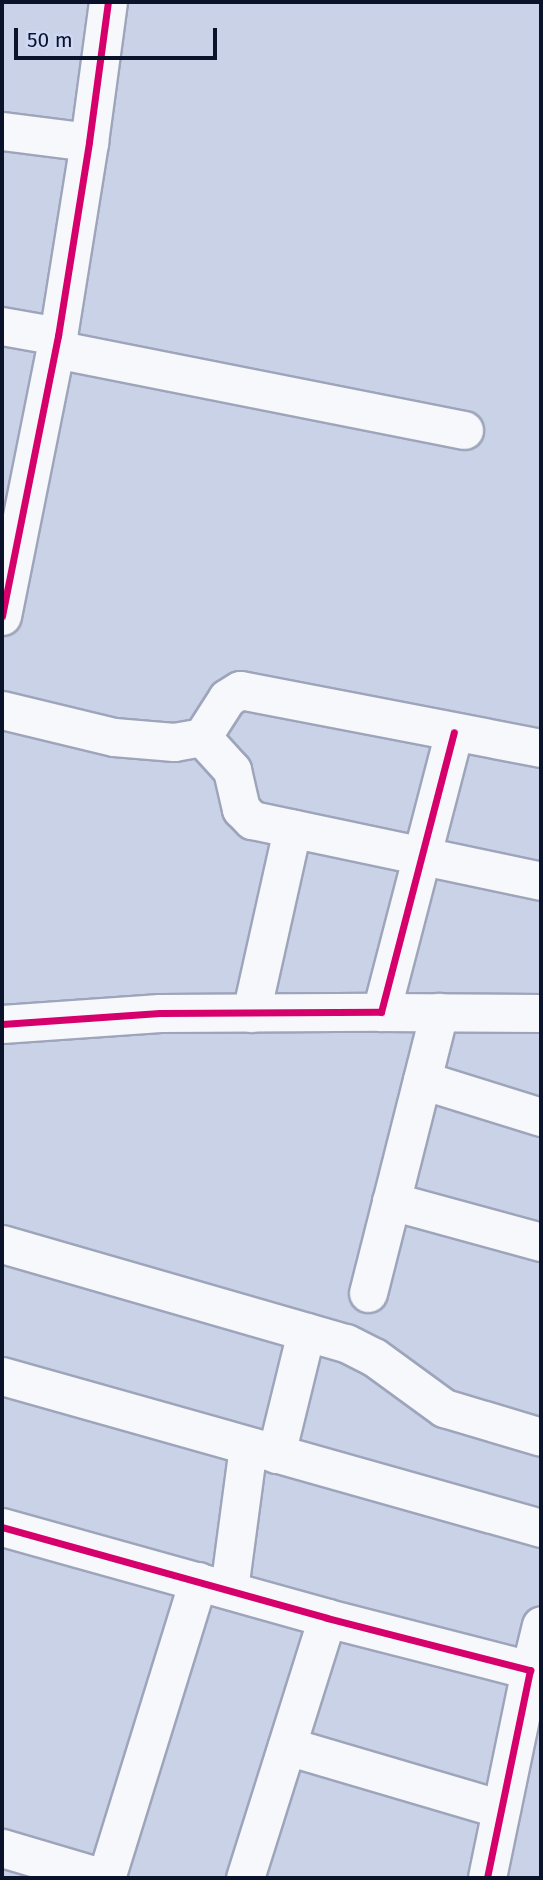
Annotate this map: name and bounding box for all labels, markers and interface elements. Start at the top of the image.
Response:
scale bar [18,14,220,58]
text: 50 m [27,27,73,53]

